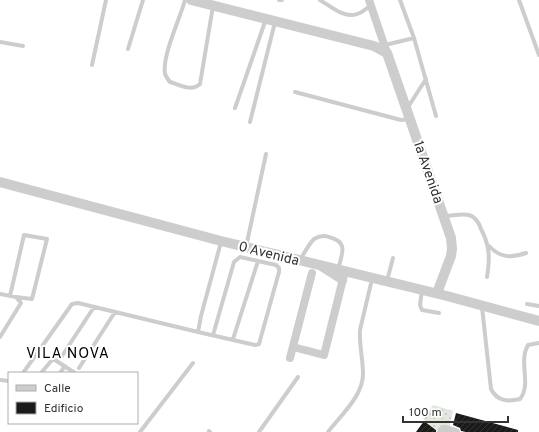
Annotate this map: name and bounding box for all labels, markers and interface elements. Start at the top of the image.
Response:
street label: 1a Avenida [409,139,446,206]
street label: 0 Avenida [237,239,301,270]
district label: VILA NOVA [26,345,110,364]
legend [8,372,138,424]
text: Calle [44,381,71,397]
scale bar [403,398,508,424]
text: Edificio [44,401,84,417]
text: 100 m [409,405,442,421]

